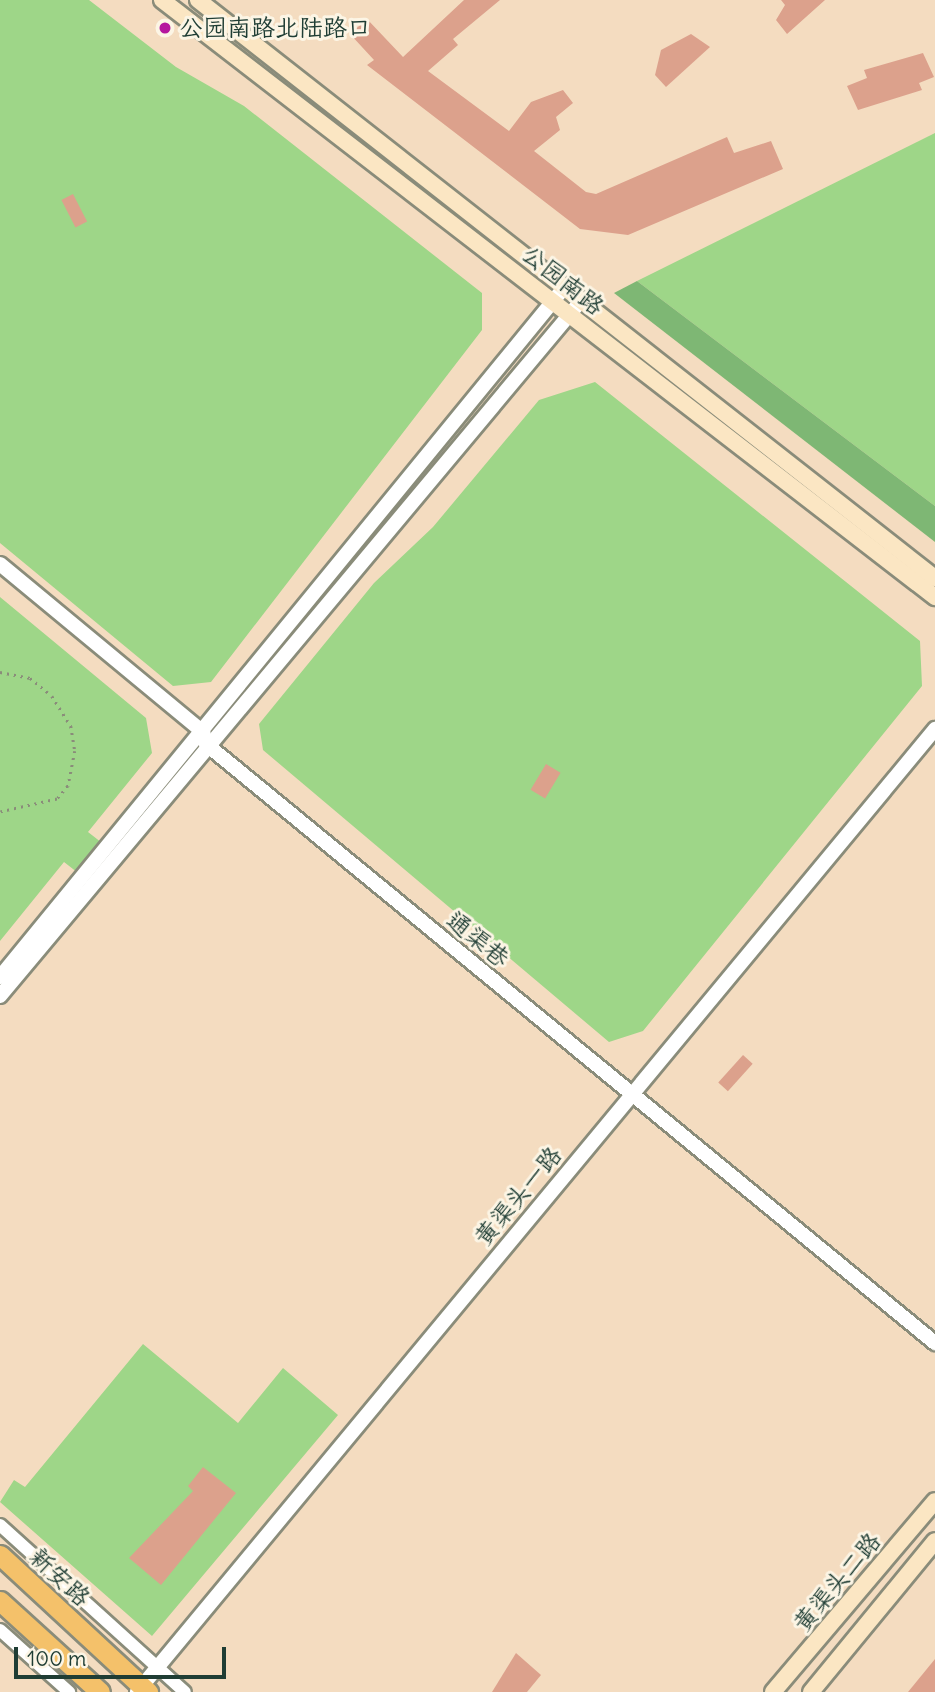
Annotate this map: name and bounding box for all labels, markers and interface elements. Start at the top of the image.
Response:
place label: 公园南路北陆路口 [179,14,371,42]
marker: 公园南路北陆路口 [157,20,173,36]
street label: 公园南路 [516,239,610,321]
street label: 通渠巷 [441,905,515,973]
street label: 黄渠头一路 [468,1141,568,1251]
street label: 黄渠头二路 [787,1527,887,1637]
street label: 新安路 [24,1542,96,1612]
scale bar [18,1632,229,1676]
text: 100 m [27,1645,86,1672]

